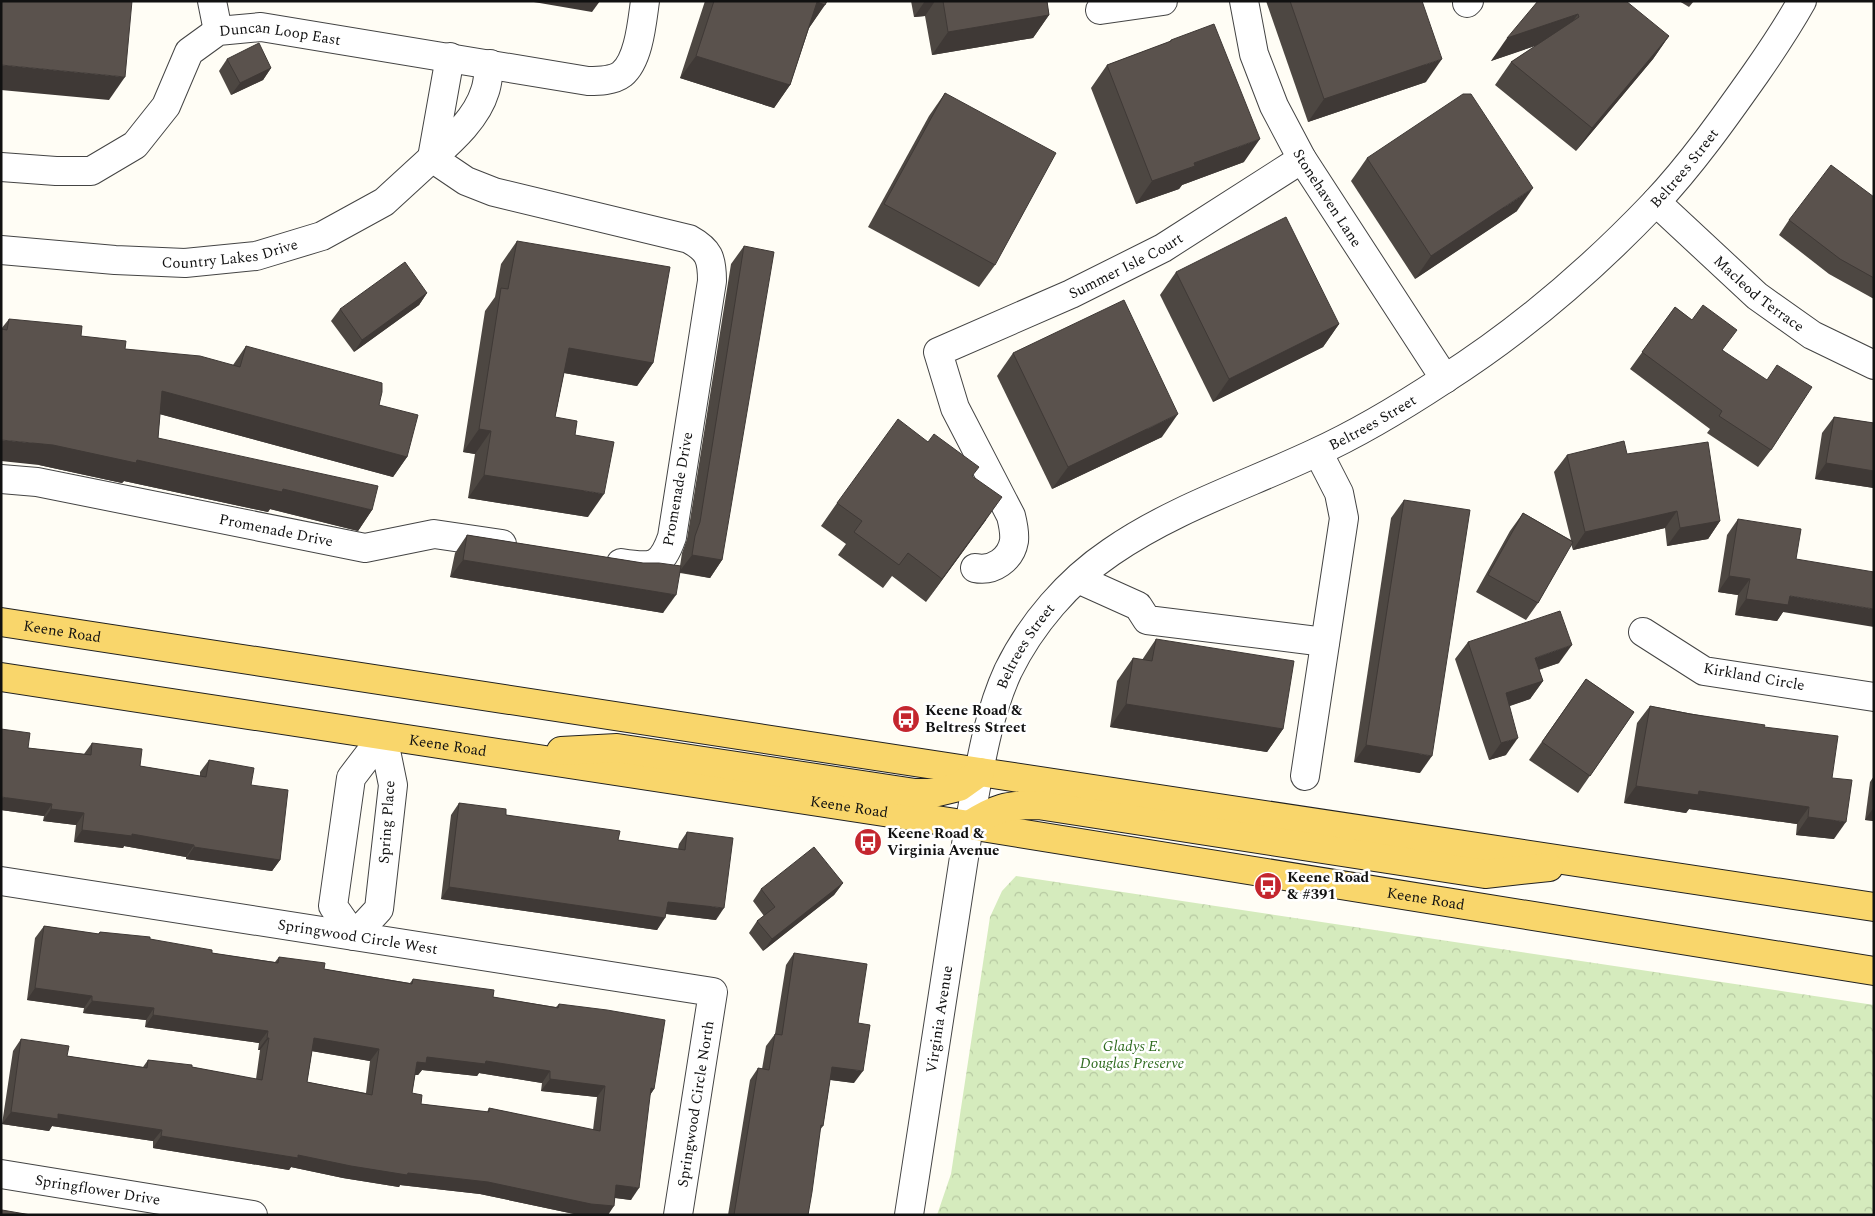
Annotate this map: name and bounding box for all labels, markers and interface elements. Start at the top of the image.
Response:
street label: Duncan Loop East [218,15,342,51]
street label: Beltrees Street [1644,123,1724,213]
street label: Stonehaven Lane [1287,145,1368,252]
street label: Summer Isle Court [1065,227,1187,305]
street label: Country Lakes Drive [161,233,300,275]
street label: Macleod Terrace [1708,250,1809,338]
street label: Beltrees Street [1325,389,1421,456]
street label: Promenade Drive [657,430,699,548]
street label: Promenade Drive [217,507,335,553]
street label: Beltrees Street [990,598,1060,692]
street label: Keene Road [22,614,103,649]
street label: Kirkland Circle [1702,657,1806,697]
place label: Keene Road & Beltress Street [925,699,1026,739]
bus stop icon: Keene Road & Beltress Street [891,704,921,734]
street label: Keene Road [407,728,488,763]
street label: Spring Place [373,780,401,864]
street label: Keene Road [809,789,890,824]
place label: Keene Road & Virginia Avenue [887,822,1000,862]
bus stop icon: Keene Road & Virginia Avenue [853,827,883,857]
place label: Keene Road & #391 [1287,866,1370,906]
bus stop icon: Keene Road & #391 [1253,871,1283,901]
street label: Keene Road [1385,881,1466,916]
street label: Springwood Circle West [276,913,439,960]
street label: Virginia Avenue [919,964,959,1075]
street label: Springwood Circle North [672,1019,721,1189]
park label: Gladys E. Douglas Preserve [1080,1035,1185,1075]
street label: Springflower Drive [33,1168,162,1211]

